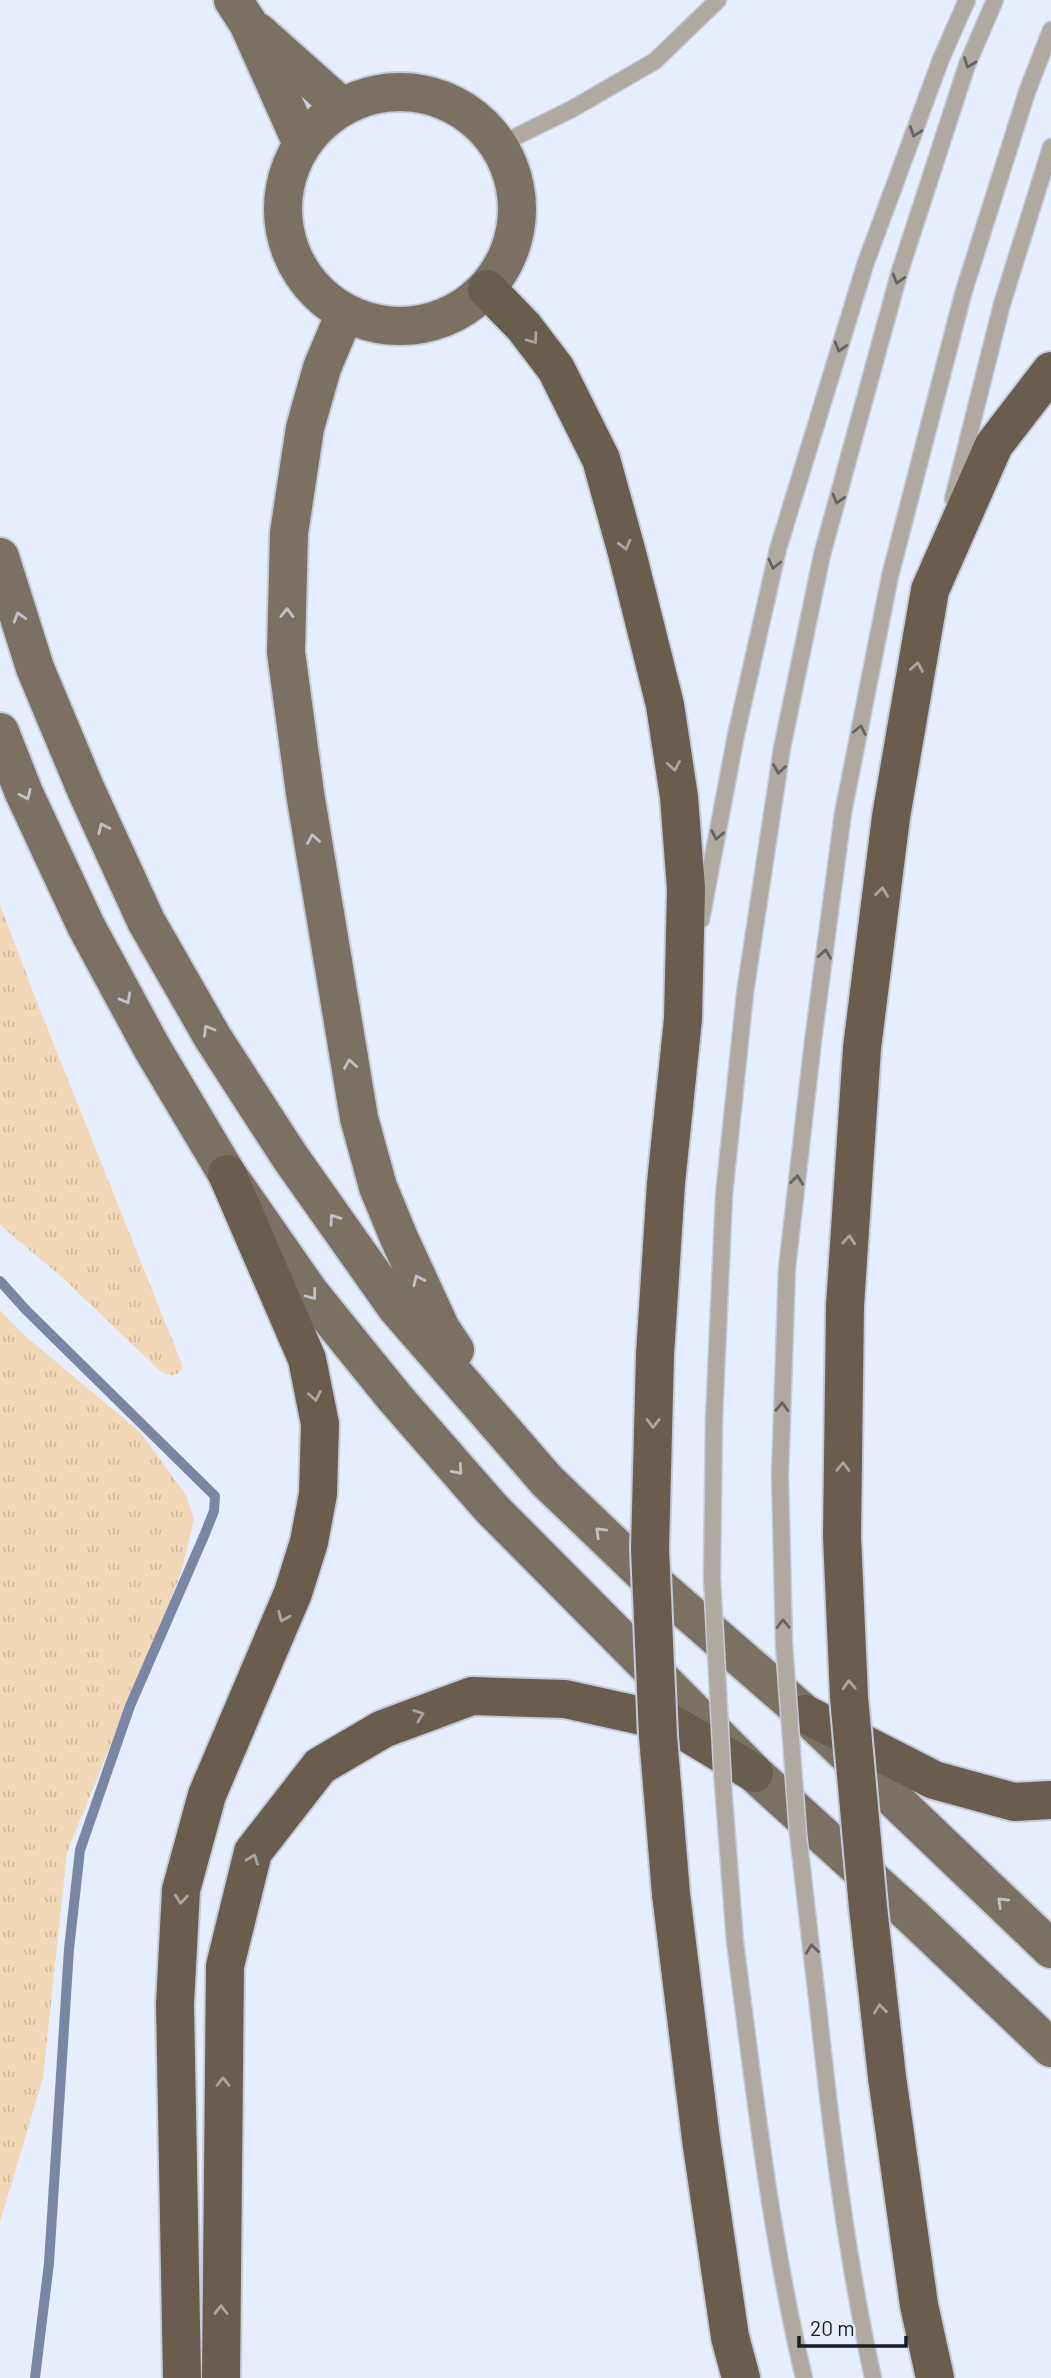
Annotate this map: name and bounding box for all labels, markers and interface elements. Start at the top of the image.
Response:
one-way arrow [963,56,977,68]
one-way arrow [909,125,923,137]
one-way arrow [891,273,906,285]
one-way arrow [525,331,537,343]
one-way arrow [834,340,849,352]
one-way arrow [832,492,846,504]
one-way arrow [617,538,631,550]
one-way arrow [768,558,782,570]
one-way arrow [280,608,295,619]
one-way arrow [12,611,27,623]
one-way arrow [909,661,924,673]
one-way arrow [851,724,866,736]
one-way arrow [666,761,681,772]
one-way arrow [771,763,786,774]
one-way arrow [17,788,31,800]
one-way arrow [97,823,111,835]
one-way arrow [710,829,725,841]
one-way arrow [306,833,321,845]
one-way arrow [874,886,889,897]
one-way arrow [817,949,832,960]
one-way arrow [117,992,131,1005]
one-way arrow [203,1024,216,1037]
one-way arrow [343,1058,358,1069]
one-way arrow [789,1174,804,1185]
one-way arrow [330,1214,342,1227]
one-way arrow [842,1234,857,1245]
one-way arrow [412,1274,426,1287]
one-way arrow [304,1287,317,1300]
one-way arrow [306,1390,321,1402]
one-way arrow [775,1401,790,1412]
one-way arrow [645,1418,661,1429]
one-way arrow [450,1462,462,1475]
one-way arrow [835,1462,850,1473]
one-way arrow [595,1527,608,1540]
one-way arrow [277,1610,291,1623]
one-way arrow [776,1619,791,1630]
one-way arrow [841,1679,856,1690]
one-way arrow [413,1709,425,1723]
one-way arrow [245,1853,259,1865]
one-way arrow [174,1894,189,1905]
one-way arrow [997,1897,1010,1910]
one-way arrow [804,1943,819,1955]
one-way arrow [872,2003,887,2015]
one-way arrow [215,2077,231,2087]
one-way arrow [214,2304,229,2315]
scale bar [799,2304,906,2348]
text: 20 m [810,2315,855,2340]

